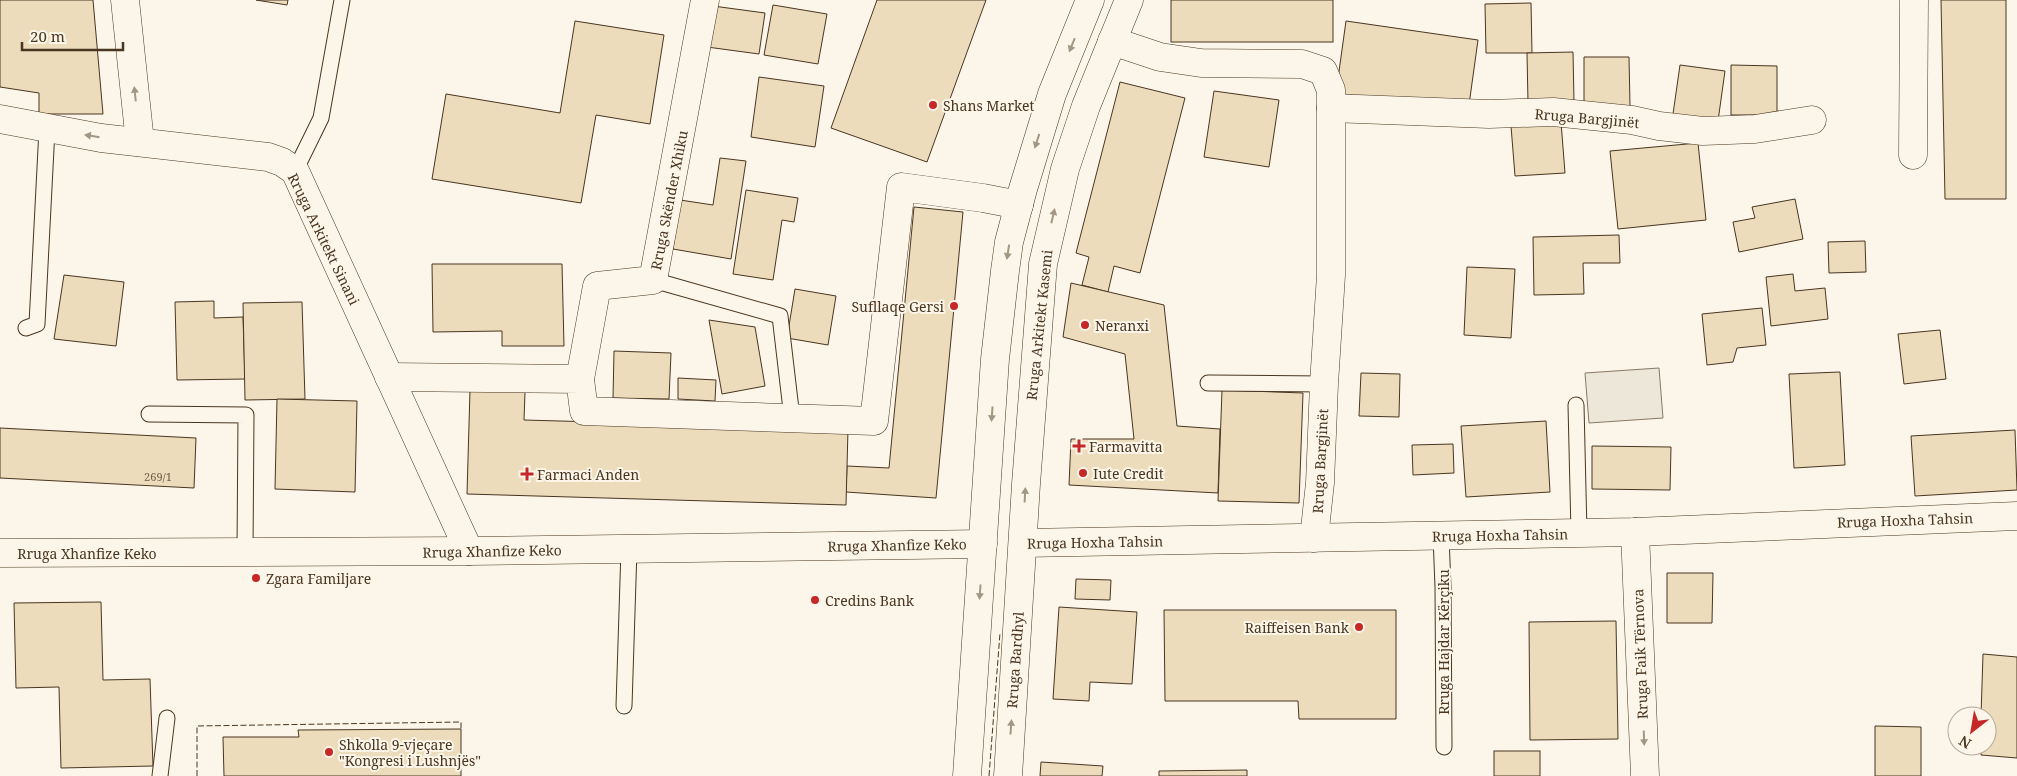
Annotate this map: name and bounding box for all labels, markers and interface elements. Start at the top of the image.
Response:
scale bar [22,20,124,52]
text: 20 m [30,26,65,46]
one-way arrow [1068,38,1076,53]
one-way arrow [131,86,139,102]
place label: Shans Market [943,96,1034,115]
marker: Shans Market [927,99,939,111]
street label: Rruga Bargjinët [1534,104,1640,132]
street label: Rruga Skënder Xhiku [646,128,692,271]
one-way arrow [83,132,99,140]
one-way arrow [1033,133,1040,148]
street label: Rruga Arkitekt Sinani [284,170,364,309]
one-way arrow [1049,209,1057,224]
one-way arrow [1003,244,1011,260]
street label: Rruga Arkitekt Kasemi [1022,248,1056,401]
place label: Sufllaqe Gersi [851,297,945,316]
marker: Sufllaqe Gersi [948,300,960,312]
place label: Neranxi [1095,316,1149,335]
marker: Neranxi [1079,319,1091,331]
one-way arrow [987,406,995,422]
street label: Rruga Bargjinët [1308,408,1332,514]
place label: Farmavitta [1089,437,1163,456]
marker: Farmavitta [1073,440,1085,452]
place label: Iute Credit [1093,464,1164,483]
place label: Farmaci Anden [537,465,639,484]
marker: Iute Credit [1077,467,1089,479]
marker: Farmaci Anden [521,468,533,480]
house number: 269/1 [144,469,172,484]
one-way arrow [1021,487,1029,503]
street label: Rruga Hoxha Tahsin [1837,508,1973,532]
street label: Rruga Hoxha Tahsin [1432,524,1568,546]
street label: Rruga Hoxha Tahsin [1027,531,1163,553]
street label: Rruga Xhanfize Keko [827,534,967,556]
street label: Rruga Xhanfize Keko [422,540,562,562]
street label: Rruga Xhanfize Keko [17,544,157,563]
place label: Zgara Familjare [266,569,371,588]
street label: Rruga Hajdar Kërçiku [1434,569,1453,715]
marker: Zgara Familjare [250,572,262,584]
one-way arrow [976,584,984,600]
street label: Rruga Faik Tërnova [1628,588,1652,720]
place label: Credins Bank [825,591,915,610]
marker: Credins Bank [809,594,821,606]
street label: Rruga Bardhyl [1002,610,1028,709]
place label: Raiffeisen Bank [1245,618,1350,637]
marker: Raiffeisen Bank [1353,621,1365,633]
north arrow [1947,706,1997,756]
one-way arrow [1007,719,1015,735]
one-way arrow [1640,730,1648,746]
text: N [1955,732,1975,754]
place label: Shkolla 9-vjeçare "Kongresi i Lushnjës" [339,735,481,770]
marker: Shkolla 9-vjeçare "Kongresi i Lushnjës" [323,746,335,758]

